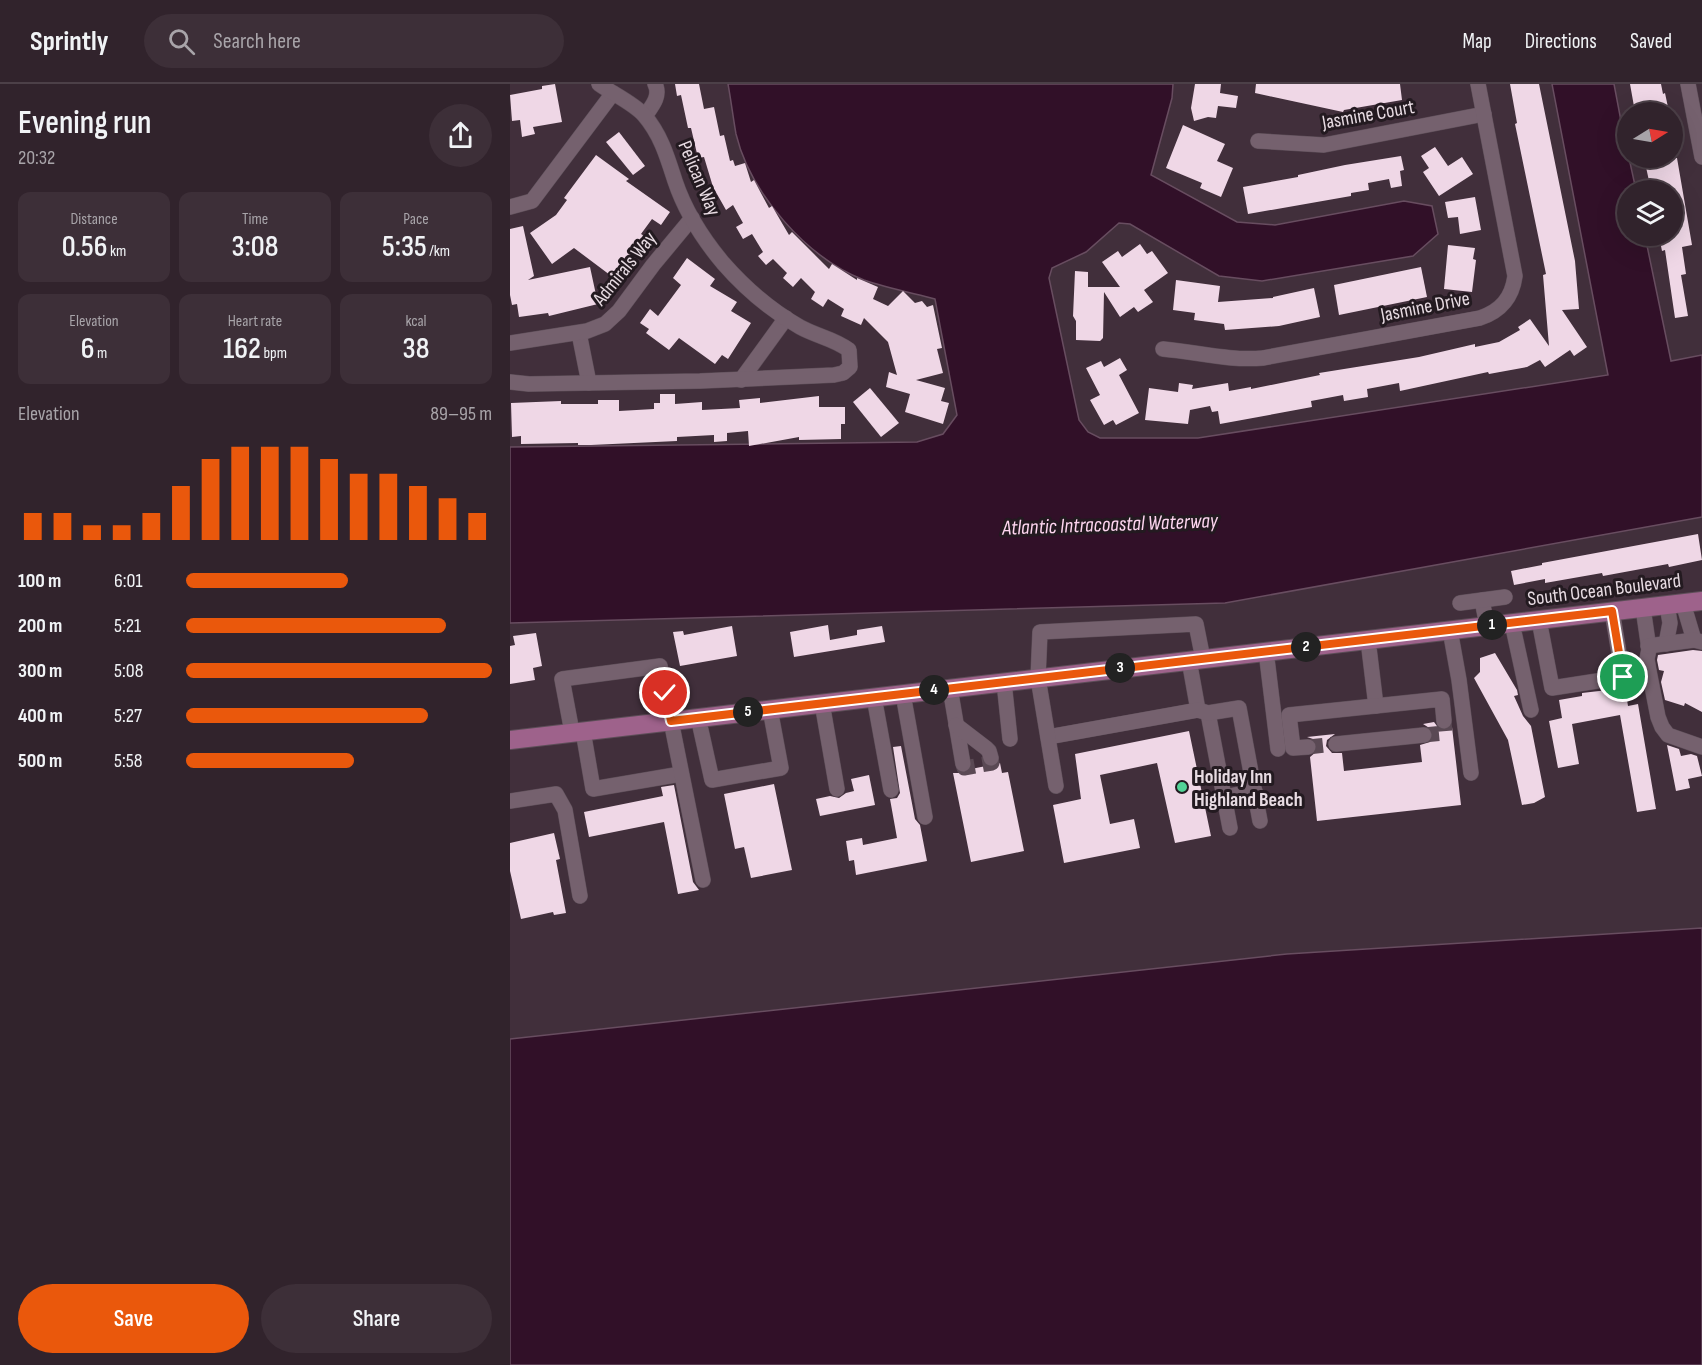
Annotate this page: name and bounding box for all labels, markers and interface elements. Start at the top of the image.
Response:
search box [144,14,564,68]
text: Sprintly [30,25,108,58]
icon: search [165,25,198,58]
text: Search here [213,28,301,55]
text: Map [1462,29,1492,54]
text: Directions [1525,29,1597,54]
text: Saved [1630,29,1672,54]
street label: Jasmine Court [1319,95,1416,135]
north arrow [1617,102,1683,168]
map controls [1617,102,1683,246]
text: Evening run [18,103,152,143]
button: share [429,104,492,167]
street label: Pelican Way [673,137,726,220]
text: 20:32 [18,146,55,170]
button: layers [1617,180,1683,246]
text: Distance [70,210,118,229]
text: Time [242,210,268,229]
text: Pace [403,210,429,229]
street label: Admirals Way [587,227,662,311]
text: 0.56 [62,229,107,265]
text: 3:08 [232,229,278,265]
text: 5:35 [382,229,427,265]
text: km [107,242,126,261]
text: /km [427,242,450,261]
street label: Jasmine Drive [1378,287,1472,328]
text: Elevation [69,312,119,331]
text: Heart rate [228,312,282,331]
text: kcal [405,312,427,331]
text: 6 [81,331,94,367]
text: 162 [223,331,261,367]
text: 38 [403,331,429,367]
text: m [94,344,107,363]
text: bpm [261,344,287,363]
text: Elevation [18,402,80,426]
text: 89–95 m [430,402,492,426]
water label: Atlantic Intracoastal Waterway [1001,508,1219,541]
text: 100 m [18,569,61,593]
text: 6:01 [114,569,142,593]
street label: South Ocean Boulevard [1526,569,1682,611]
pin: 1 [1477,610,1507,640]
text: 200 m [18,614,62,638]
text: 5:21 [114,614,141,638]
text: 1 [1489,615,1495,634]
pin: 2 [1291,632,1321,662]
text: 2 [1302,637,1310,656]
pin [1597,651,1648,702]
pin: 3 [1105,653,1135,683]
text: 3 [1116,658,1124,677]
text: 300 m [18,659,62,683]
text: 5:08 [114,659,143,683]
icon: arrive [1606,660,1639,693]
pin [639,667,690,718]
pin: 4 [919,675,949,705]
icon: check [648,676,681,709]
text: 4 [930,680,938,699]
pin: 5 [733,697,763,727]
text: 5 [744,702,752,721]
text: 400 m [18,704,63,728]
text: 5:27 [114,704,142,728]
text: 500 m [18,749,62,773]
text: 5:58 [114,749,143,773]
place label: Holiday Inn Highland Beach [1194,765,1303,812]
marker: Holiday Inn Highland Beach [1175,780,1189,794]
button: Save [18,1284,249,1353]
button: Share [261,1284,492,1353]

